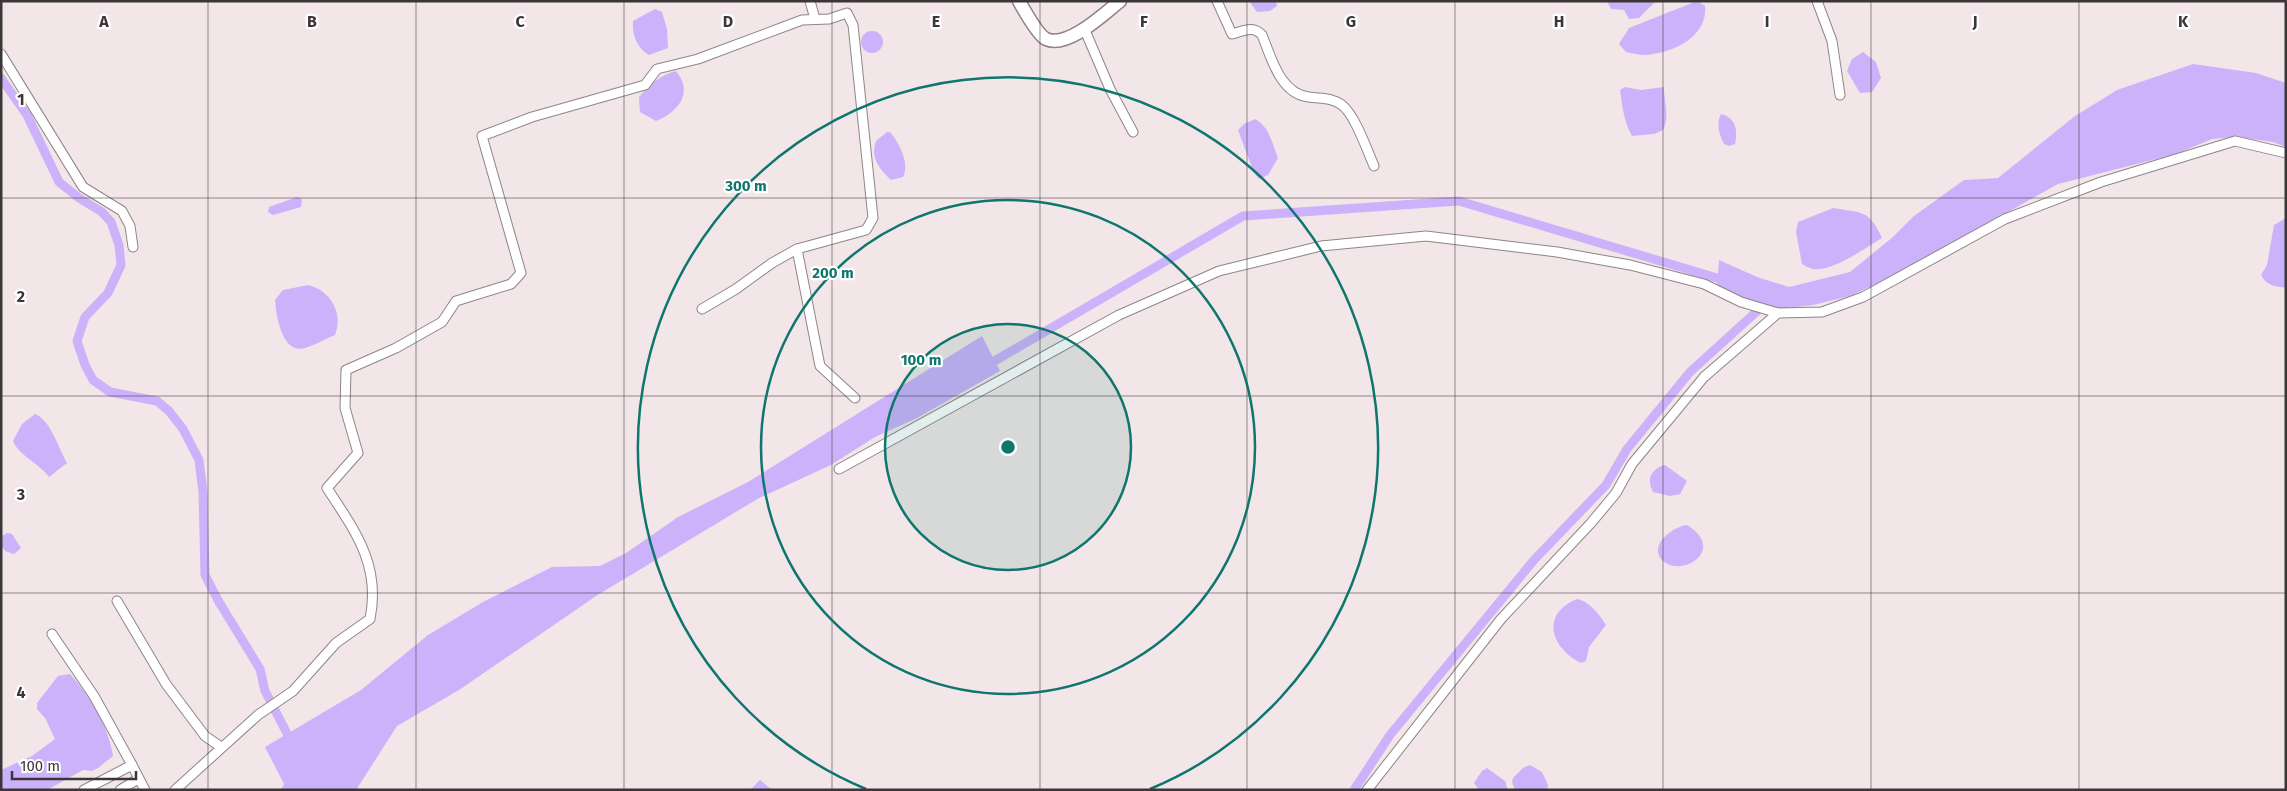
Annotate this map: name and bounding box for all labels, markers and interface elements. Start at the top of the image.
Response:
text: A [98,12,109,31]
text: B [307,12,317,31]
text: C [515,12,525,31]
text: D [723,12,733,31]
text: E [932,12,940,31]
text: F [1140,12,1148,31]
text: G [1346,12,1356,31]
text: H [1554,12,1564,31]
text: I [1765,12,1769,31]
text: J [1971,12,1978,31]
text: K [2178,12,2189,31]
text: 1 [17,90,25,109]
text: 300 m [724,177,767,195]
text: 200 m [812,264,854,282]
text: 2 [17,287,25,306]
text: 100 m [901,351,941,369]
centre of rings [999,438,1017,456]
text: 3 [16,485,25,504]
text: 4 [16,683,26,702]
scale bar [12,748,136,780]
text: 100 m [20,757,60,775]

